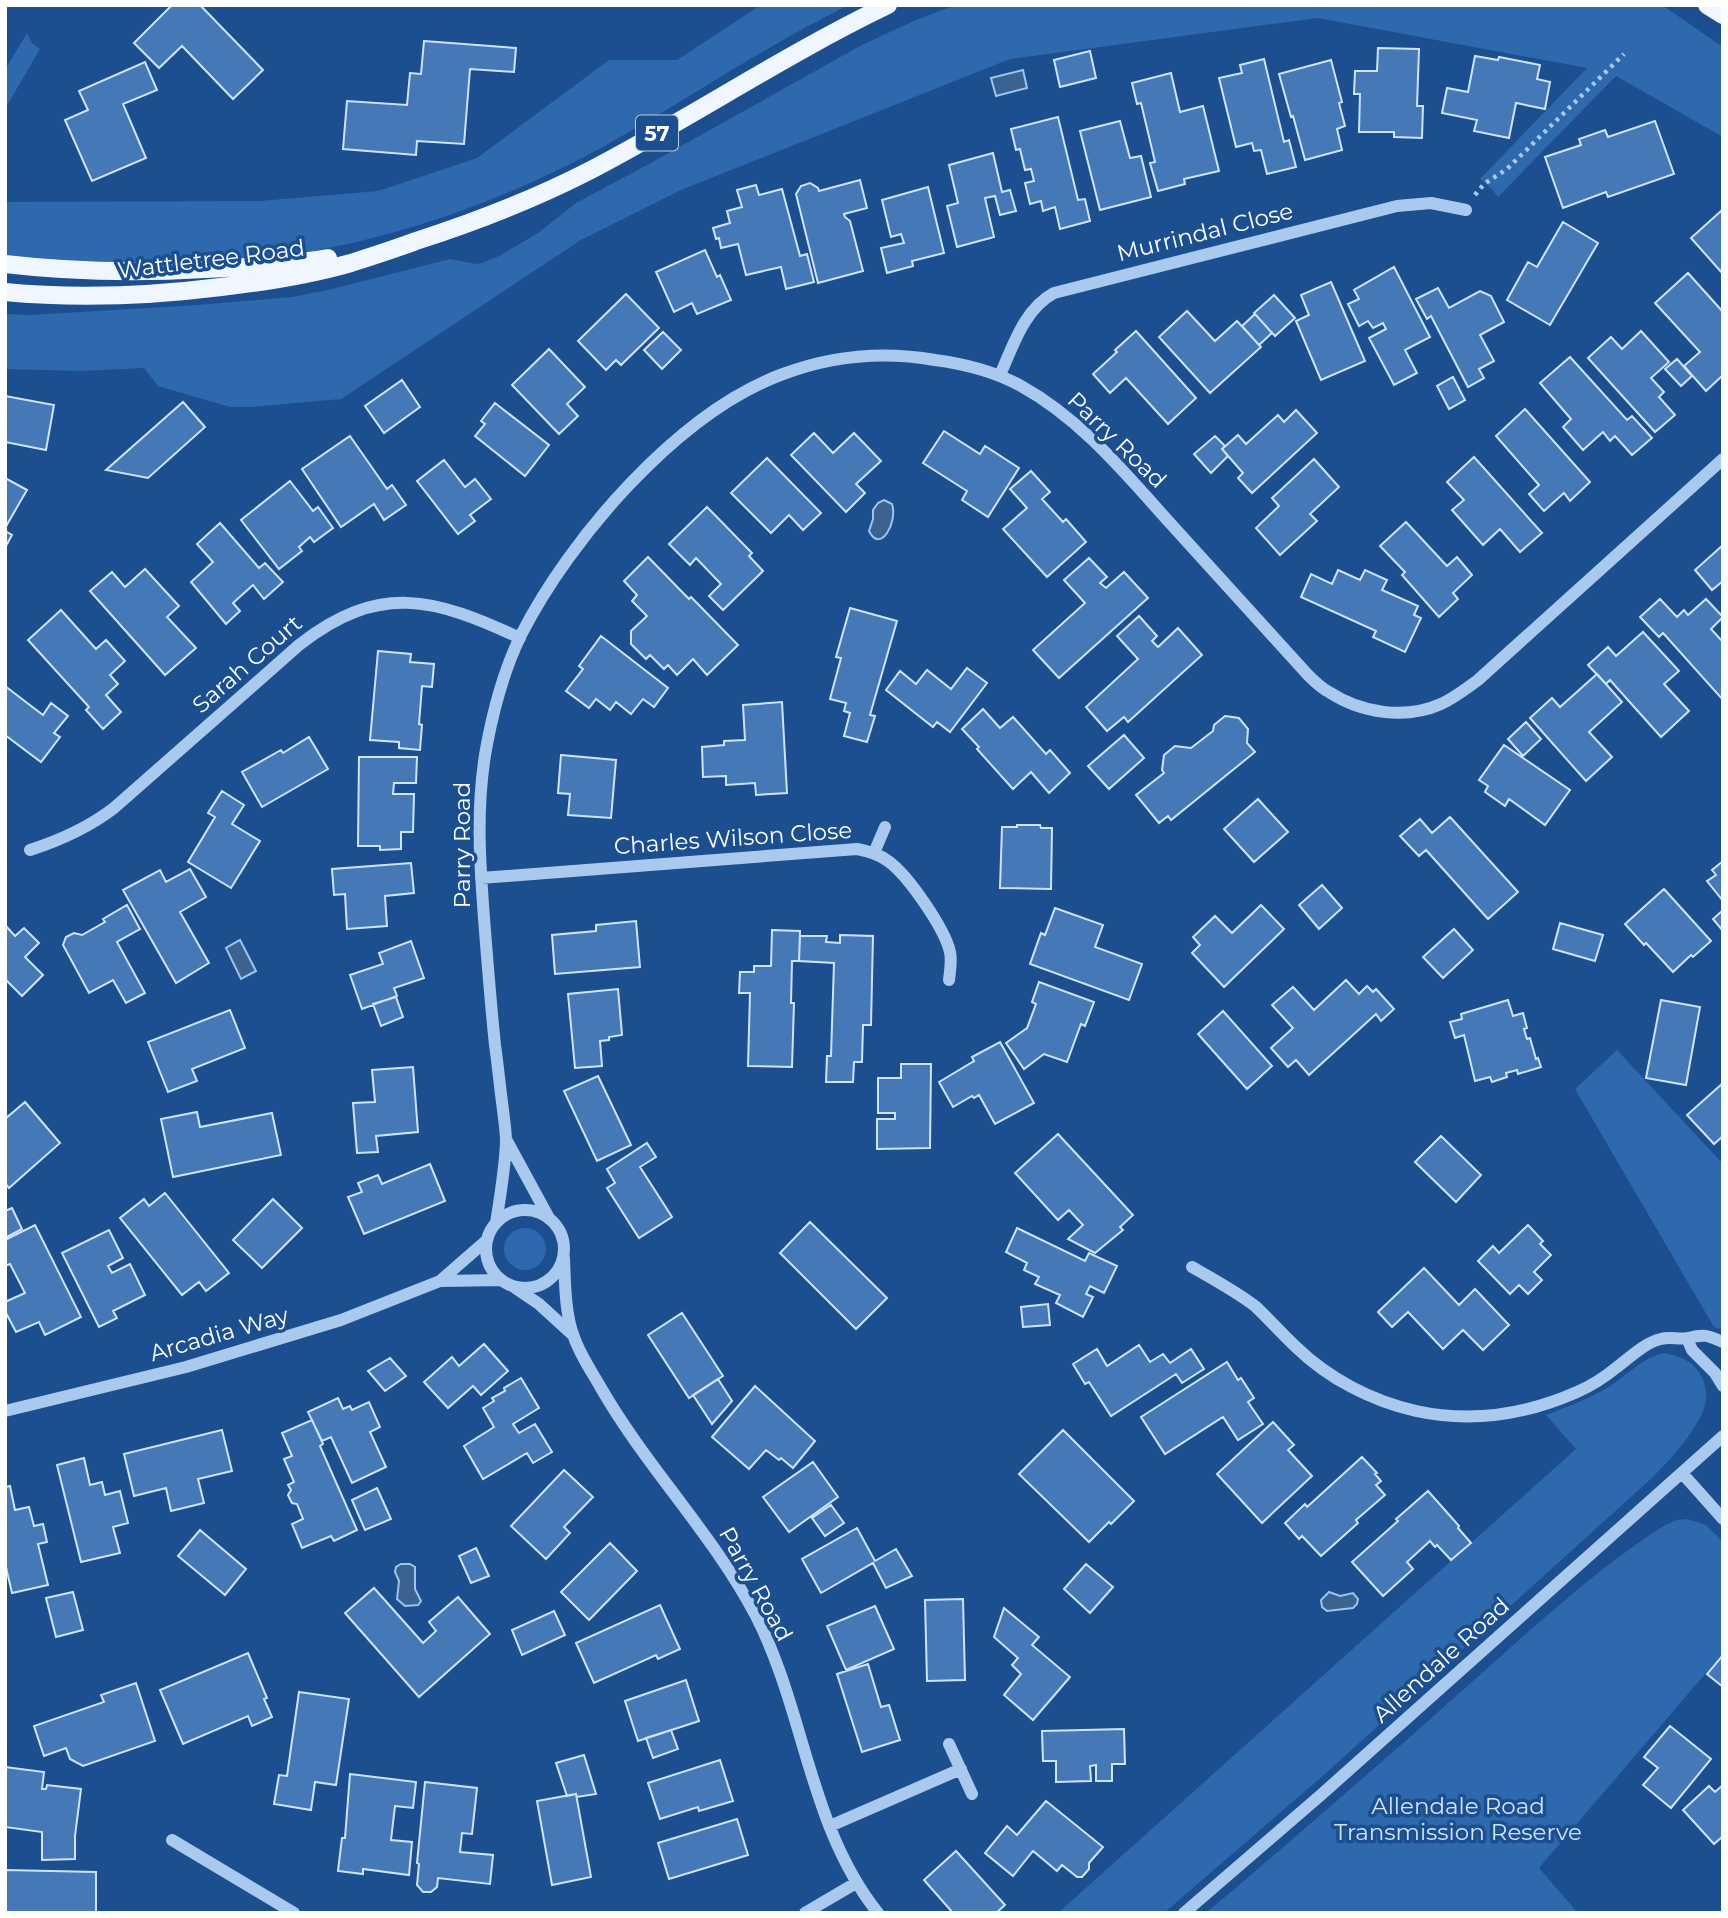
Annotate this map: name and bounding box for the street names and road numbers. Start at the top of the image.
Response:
road number: 57 [636,116,678,150]
street label: Murrindal Close [1114,197,1296,267]
street label: Wattletree Road [116,234,306,284]
street label: Parry Road [1062,386,1172,494]
street label: Sarah Court [187,609,307,719]
street label: Parry Road [448,782,476,908]
street label: Charles Wilson Close [613,816,853,860]
street label: Arcadia Way [146,1301,292,1367]
street label: Parry Road [713,1522,799,1646]
street label: Allendale Road [1367,1591,1515,1729]

